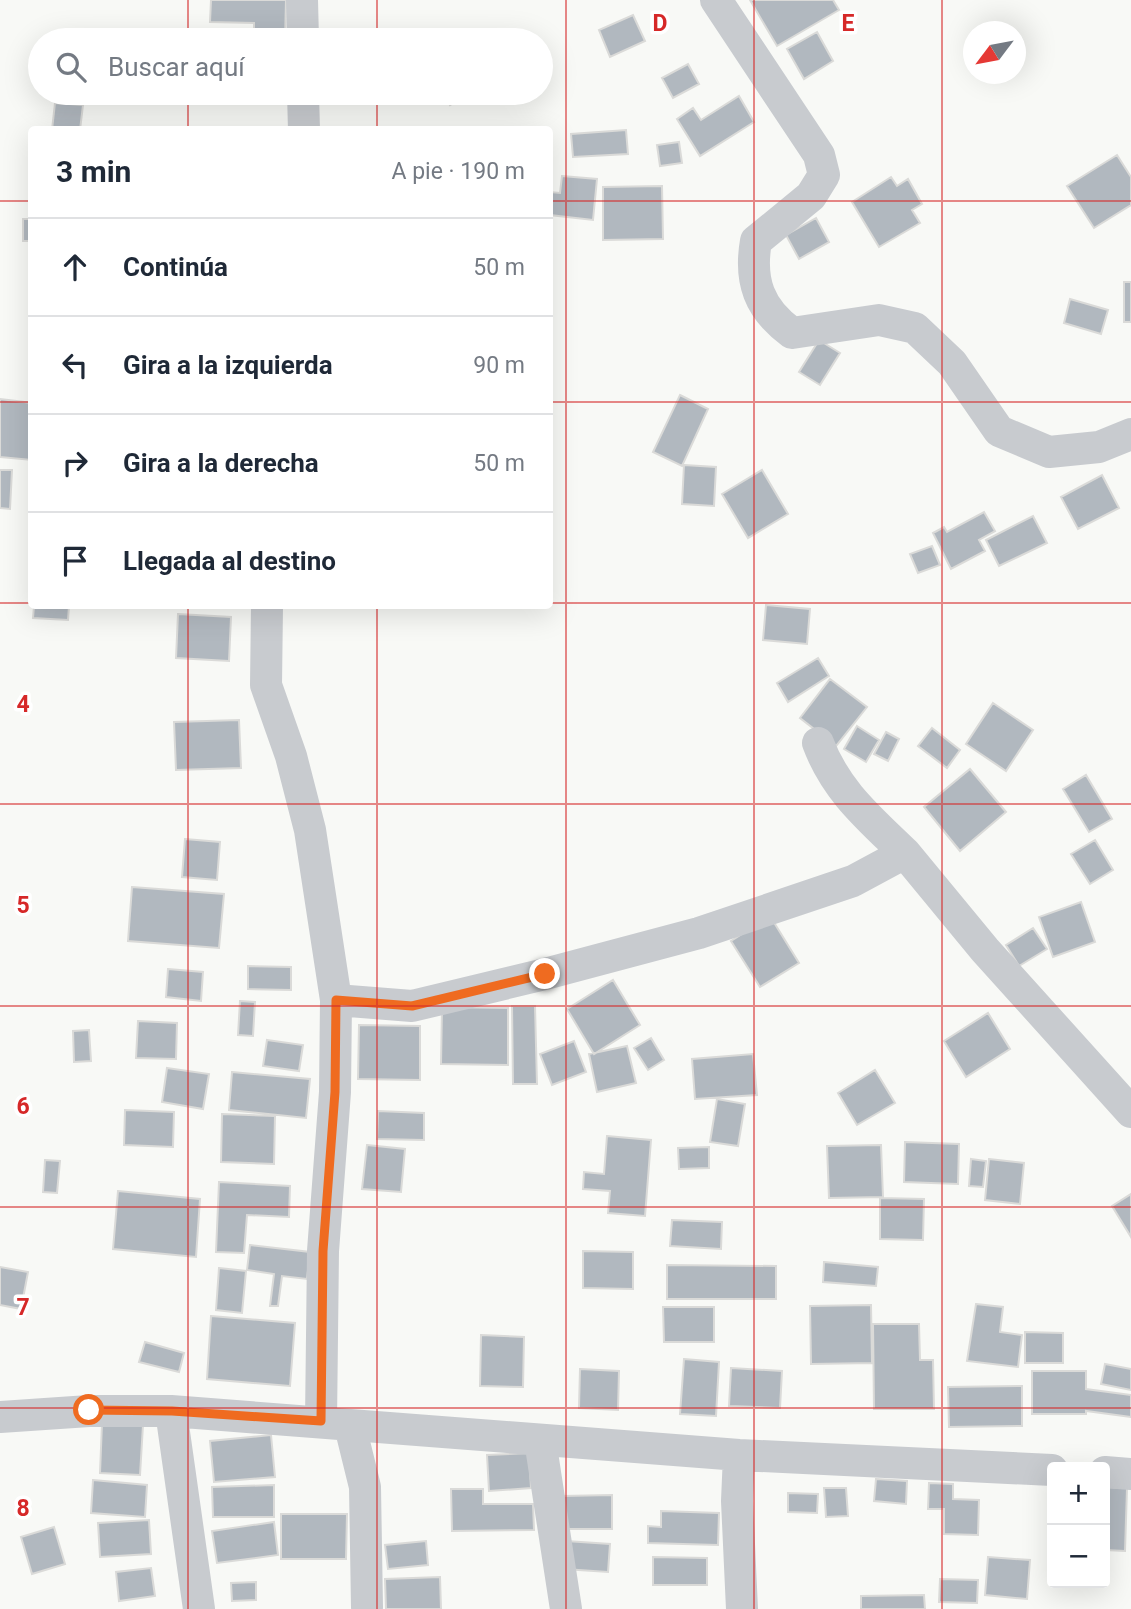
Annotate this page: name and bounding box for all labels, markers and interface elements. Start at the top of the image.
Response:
text: D [653,10,667,37]
text: E [842,10,855,37]
north arrow [963,21,1026,84]
search box [28,28,553,105]
icon: search [52,48,90,86]
text: Buscar aquí [108,52,245,82]
text: 3 min [56,154,131,189]
text: A pie · 190 m [392,158,525,185]
icon: ahead [56,248,94,286]
text: Continúa [123,252,228,282]
text: 50 m [473,254,525,281]
icon: left [56,346,94,384]
text: Gira a la izquierda [123,350,333,380]
text: 90 m [473,352,525,379]
icon: right [56,444,94,482]
text: Gira a la derecha [123,448,319,478]
text: 50 m [473,450,525,477]
icon: arrive [56,542,94,580]
text: Llegada al destino [123,546,336,576]
text: 4 [16,691,30,718]
text: 5 [16,892,30,919]
route end [529,958,560,989]
text: 6 [16,1093,30,1120]
text: 7 [16,1294,30,1321]
route start [73,1394,104,1425]
map controls [1047,1462,1110,1588]
button: + [1047,1462,1110,1525]
text: 8 [16,1495,30,1522]
button: − [1047,1525,1110,1588]

